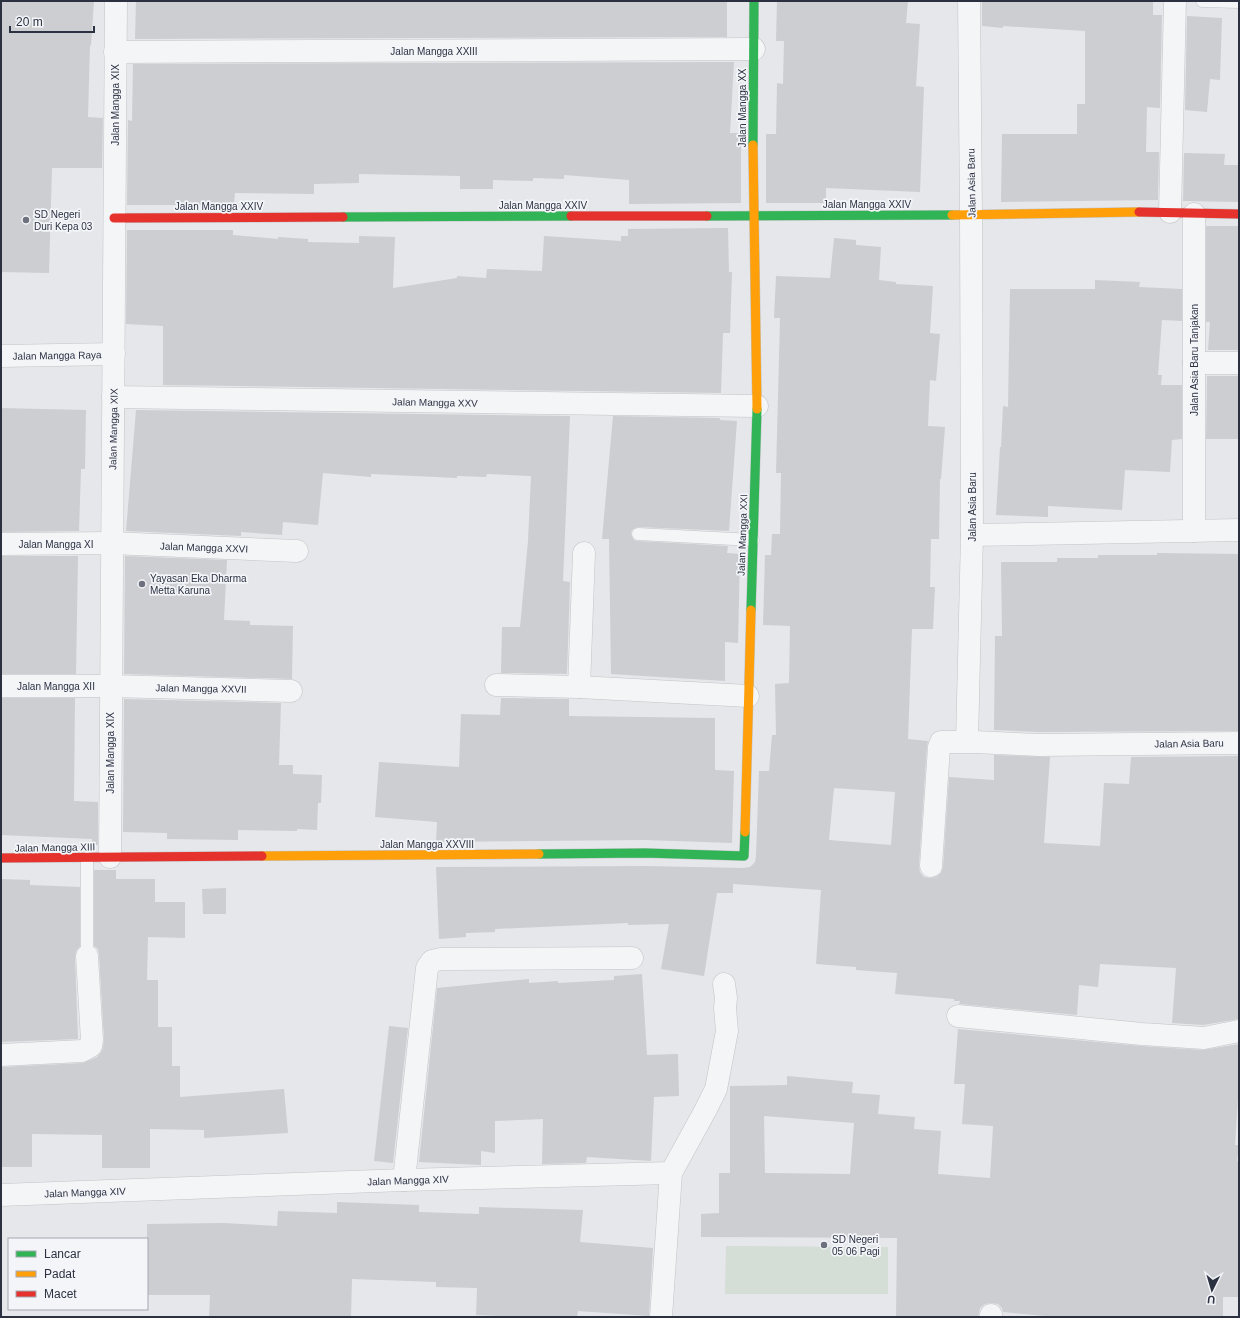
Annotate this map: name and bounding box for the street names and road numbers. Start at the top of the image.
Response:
street label: Jalan Mangga XXIII [390,46,478,57]
street label: Jalan Mangga XIX [110,64,121,146]
street label: Jalan Mangga XX [737,68,748,147]
street label: Jalan Asia Baru [965,148,978,218]
street label: Jalan Mangga XXIV [823,199,912,210]
street label: Jalan Mangga XXIV [499,200,588,211]
street label: Jalan Mangga XXIV [175,201,264,212]
street label: Jalan Asia Baru Tanjakan [1189,304,1200,416]
street label: Jalan Mangga Raya [12,349,102,362]
street label: Jalan Mangga XIX [107,388,120,470]
street label: Jalan Mangga XXV [392,396,478,409]
street label: Jalan Asia Baru [967,472,978,542]
street label: Jalan Mangga XXI [736,494,749,576]
street label: Jalan Mangga XI [18,539,94,550]
street label: Jalan Mangga XXVI [160,540,248,555]
street label: Jalan Mangga XII [17,681,95,692]
street label: Jalan Mangga XXVII [155,682,247,695]
street label: Jalan Mangga XIX [105,712,116,794]
street label: Jalan Asia Baru [1154,737,1224,750]
street label: Jalan Mangga XXVIII [380,839,474,850]
street label: Jalan Mangga XIII [15,841,95,854]
street label: Jalan Mangga XIV [367,1174,449,1187]
street label: Jalan Mangga XIV [44,1186,126,1199]

